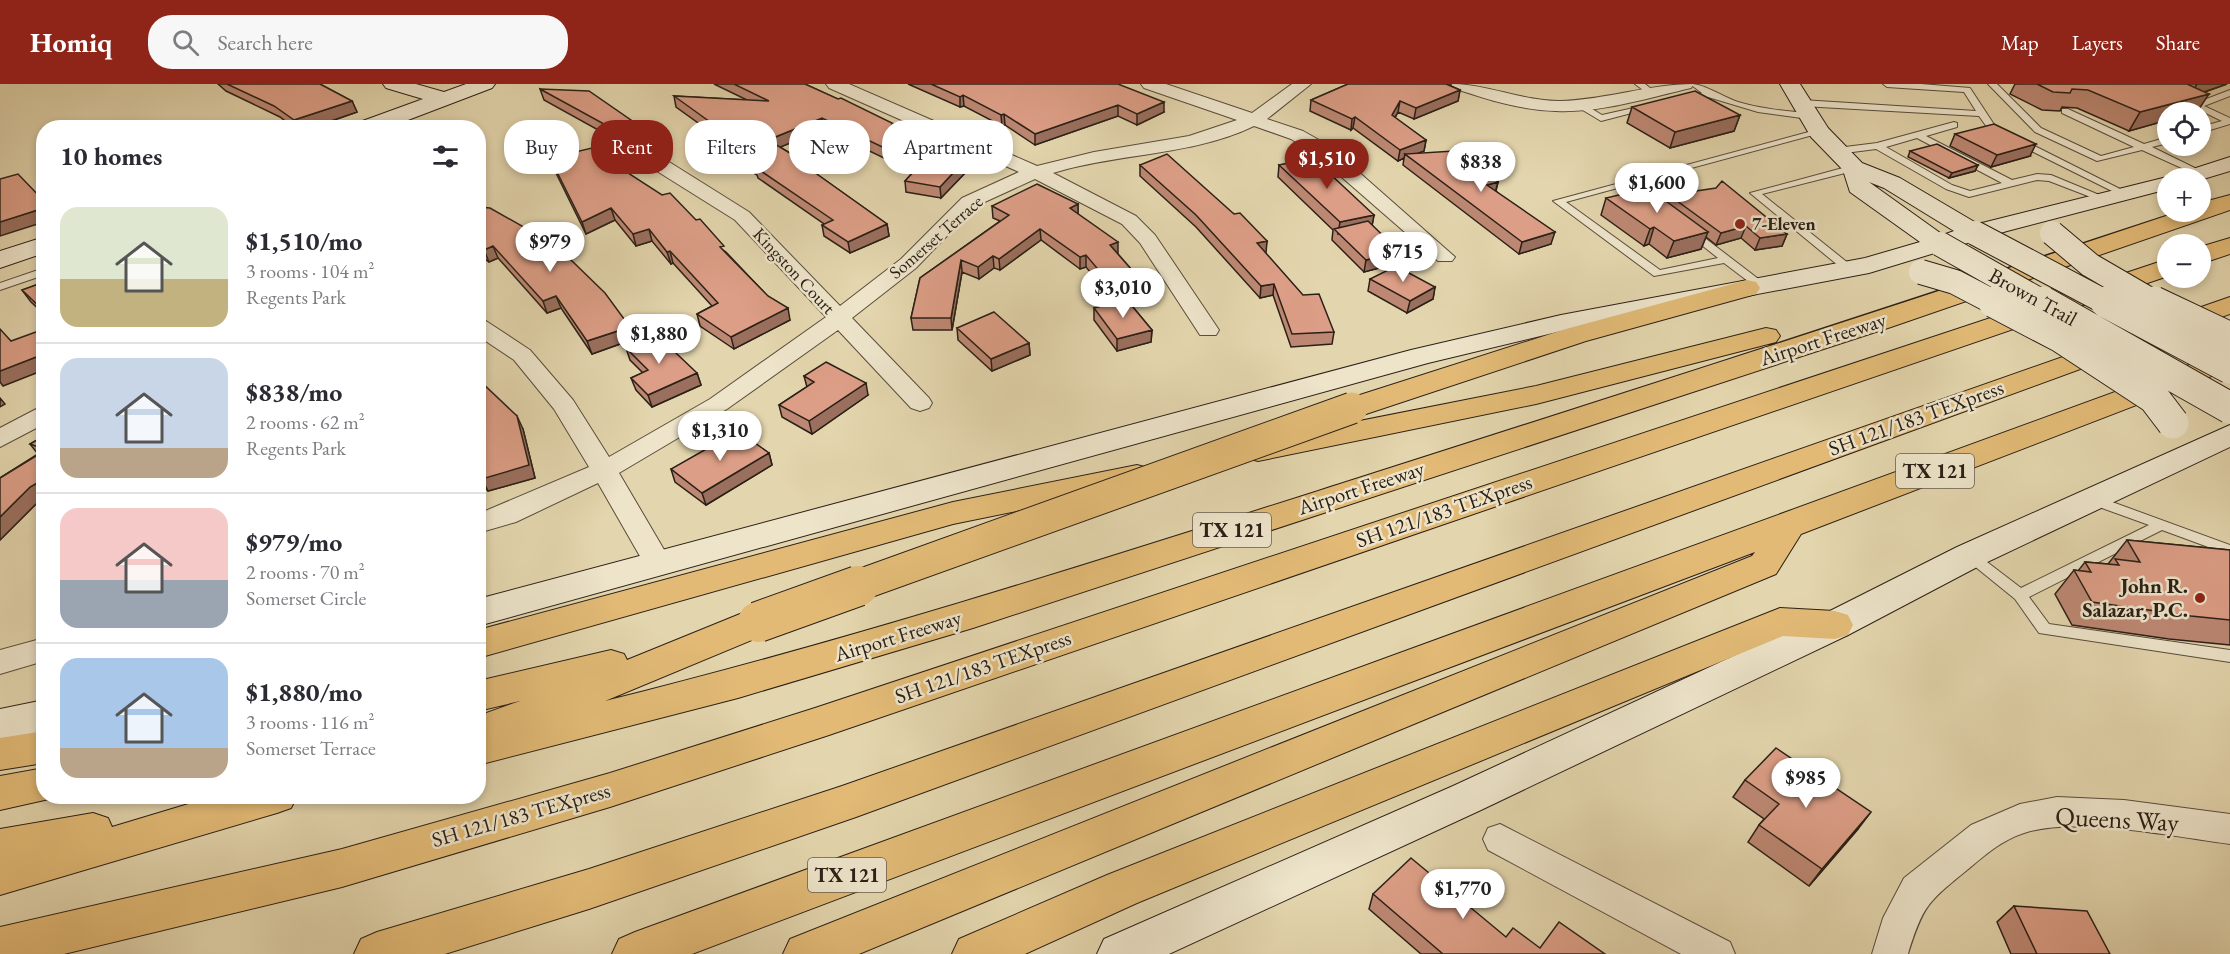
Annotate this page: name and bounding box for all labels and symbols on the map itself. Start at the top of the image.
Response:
pin: $1,510 [1278,139,1376,190]
pin: $838 [1445,142,1517,193]
pin: $1,600 [1608,163,1706,214]
street label: Somerset Terrace [884,190,987,284]
place label: 7-Eleven [1752,212,1816,235]
marker: 7-Eleven [1733,217,1747,231]
pin: $979 [514,222,586,273]
street label: Kingston Court [748,222,841,319]
pin: $715 [1367,232,1439,283]
street label: Brown Trail [1984,261,2082,332]
pin: $3,010 [1074,268,1172,319]
street label: Airport Freeway [1755,305,1890,372]
pin: $1,880 [610,314,708,365]
street label: SH 121/183 TEXpress [1825,373,2007,462]
pin: $1,310 [671,411,769,462]
street label: Airport Freeway [1293,454,1428,521]
road number: TX 121 [1896,454,1974,488]
street label: SH 121/183 TEXpress [1352,468,1536,553]
road number: TX 121 [1193,513,1271,547]
place label: John R. Salazar, P.C. [2082,572,2188,623]
marker: John R. Salazar, P.C. [2193,591,2207,605]
street label: Airport Freeway [830,603,965,668]
street label: SH 121/183 TEXpress [891,624,1075,709]
pin: $985 [1770,758,1842,809]
street label: SH 121/183 TEXpress [428,776,613,853]
street label: Queens Way [2054,799,2180,839]
road number: TX 121 [808,858,886,892]
pin: $1,770 [1414,869,1512,920]

